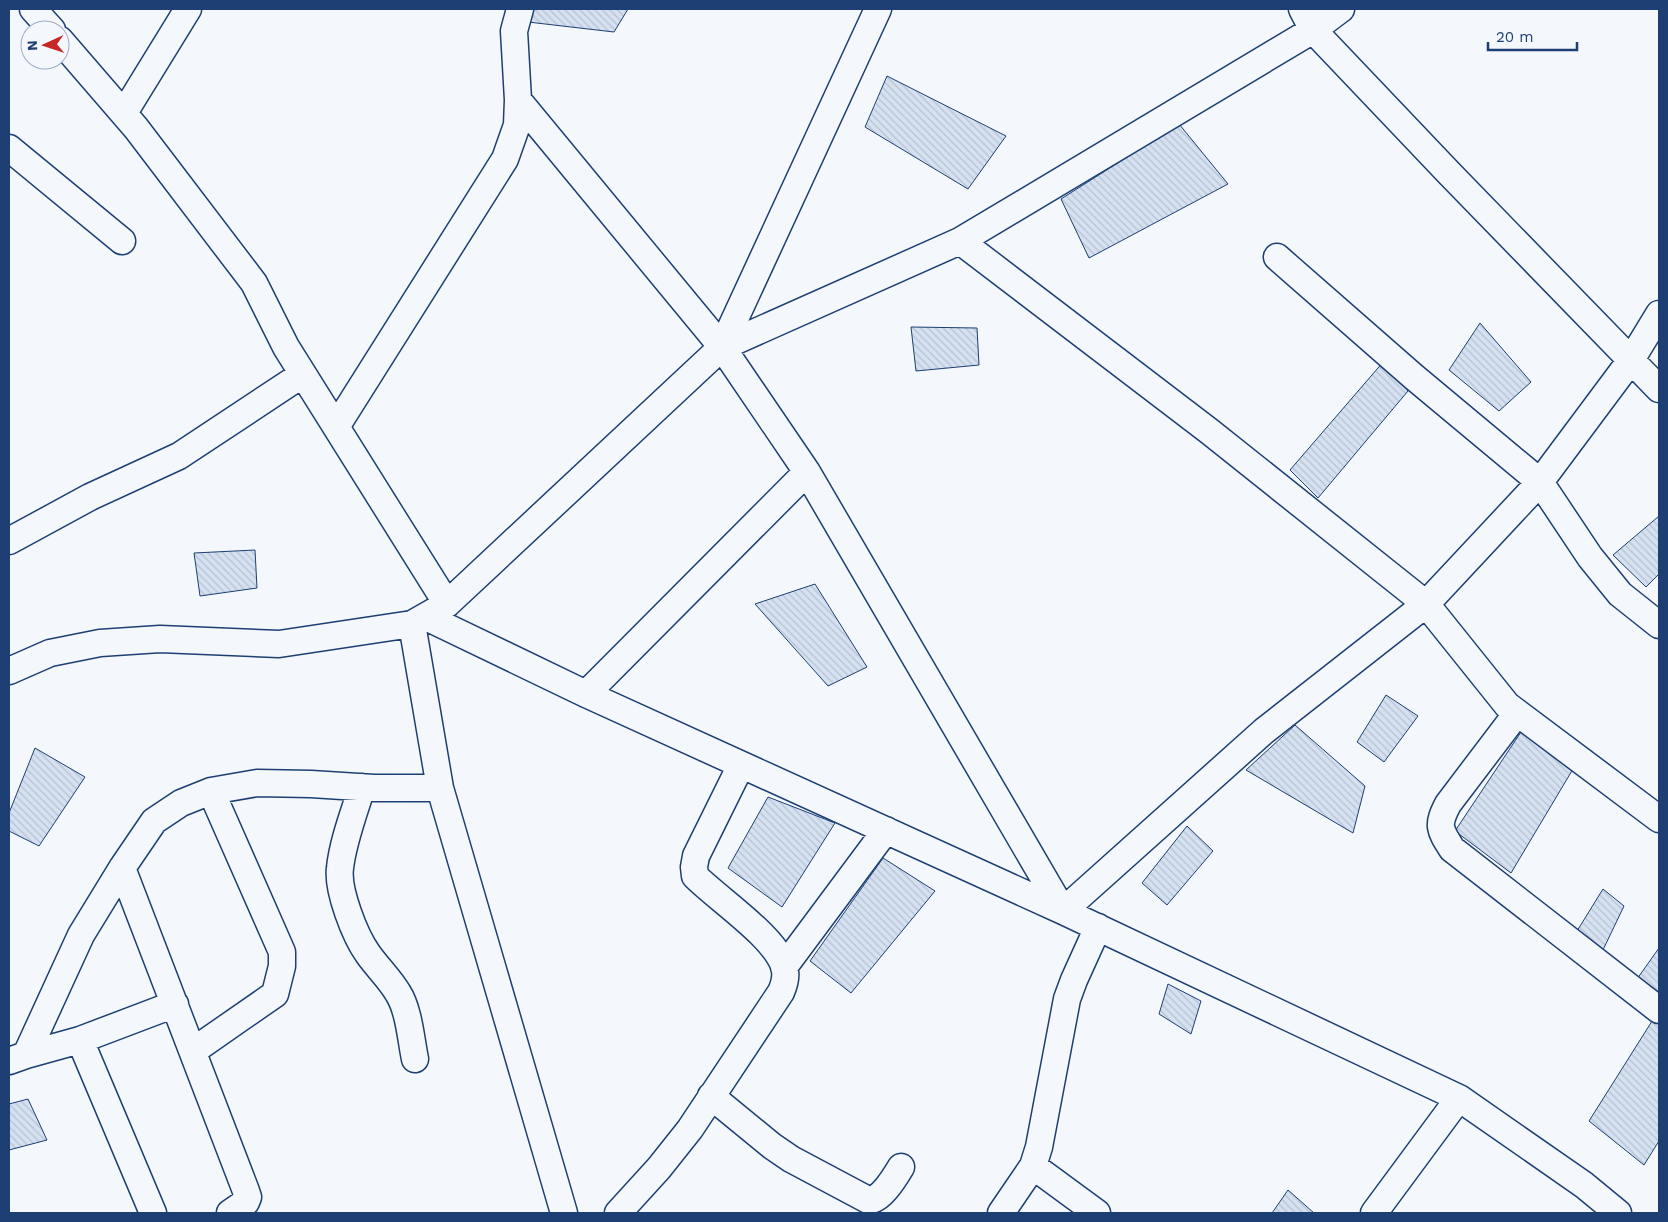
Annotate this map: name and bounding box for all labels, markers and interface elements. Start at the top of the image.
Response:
north arrow [20,20,70,70]
scale bar [1488,20,1577,52]
text: 20 m [1496,28,1534,46]
text: N [24,40,40,51]

